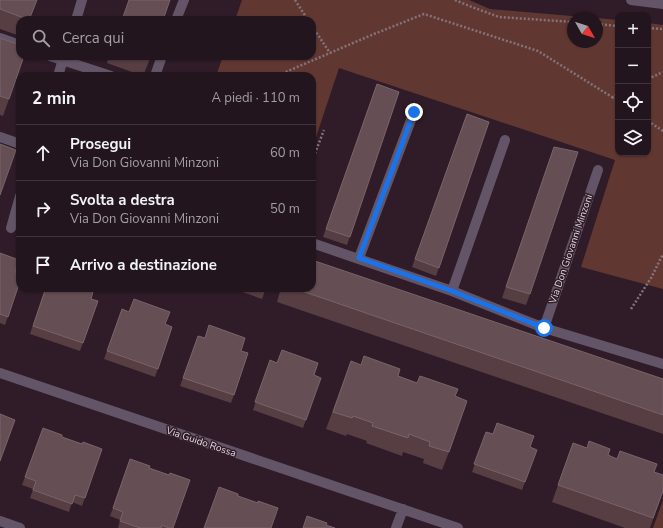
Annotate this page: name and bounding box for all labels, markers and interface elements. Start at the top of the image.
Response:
north arrow [567,12,603,48]
map controls [615,12,651,156]
button: + [615,12,651,48]
search box [16,16,316,60]
icon: search [30,27,52,49]
text: Cerca qui [62,28,124,48]
button: − [615,48,651,84]
button: locate [615,84,651,120]
text: 2 min [32,87,76,110]
text: A piedi · 110 m [212,89,300,107]
route end [405,103,423,121]
button: layers [615,120,651,156]
text: Prosegui [70,134,131,154]
icon: ahead [32,142,54,164]
text: 60 m [270,144,300,162]
text: Via Don Giovanni Minzoni [70,154,219,172]
text: Svolta a destra [70,190,175,210]
street label: Via Don Giovanni Minzoni [545,193,596,306]
icon: right [32,198,54,220]
text: 50 m [270,200,300,218]
text: Via Don Giovanni Minzoni [70,210,219,228]
icon: arrive [32,254,54,276]
text: Arrivo a destinazione [70,255,217,275]
route start [535,319,553,337]
street label: Via Guido Rossa [163,423,238,461]

